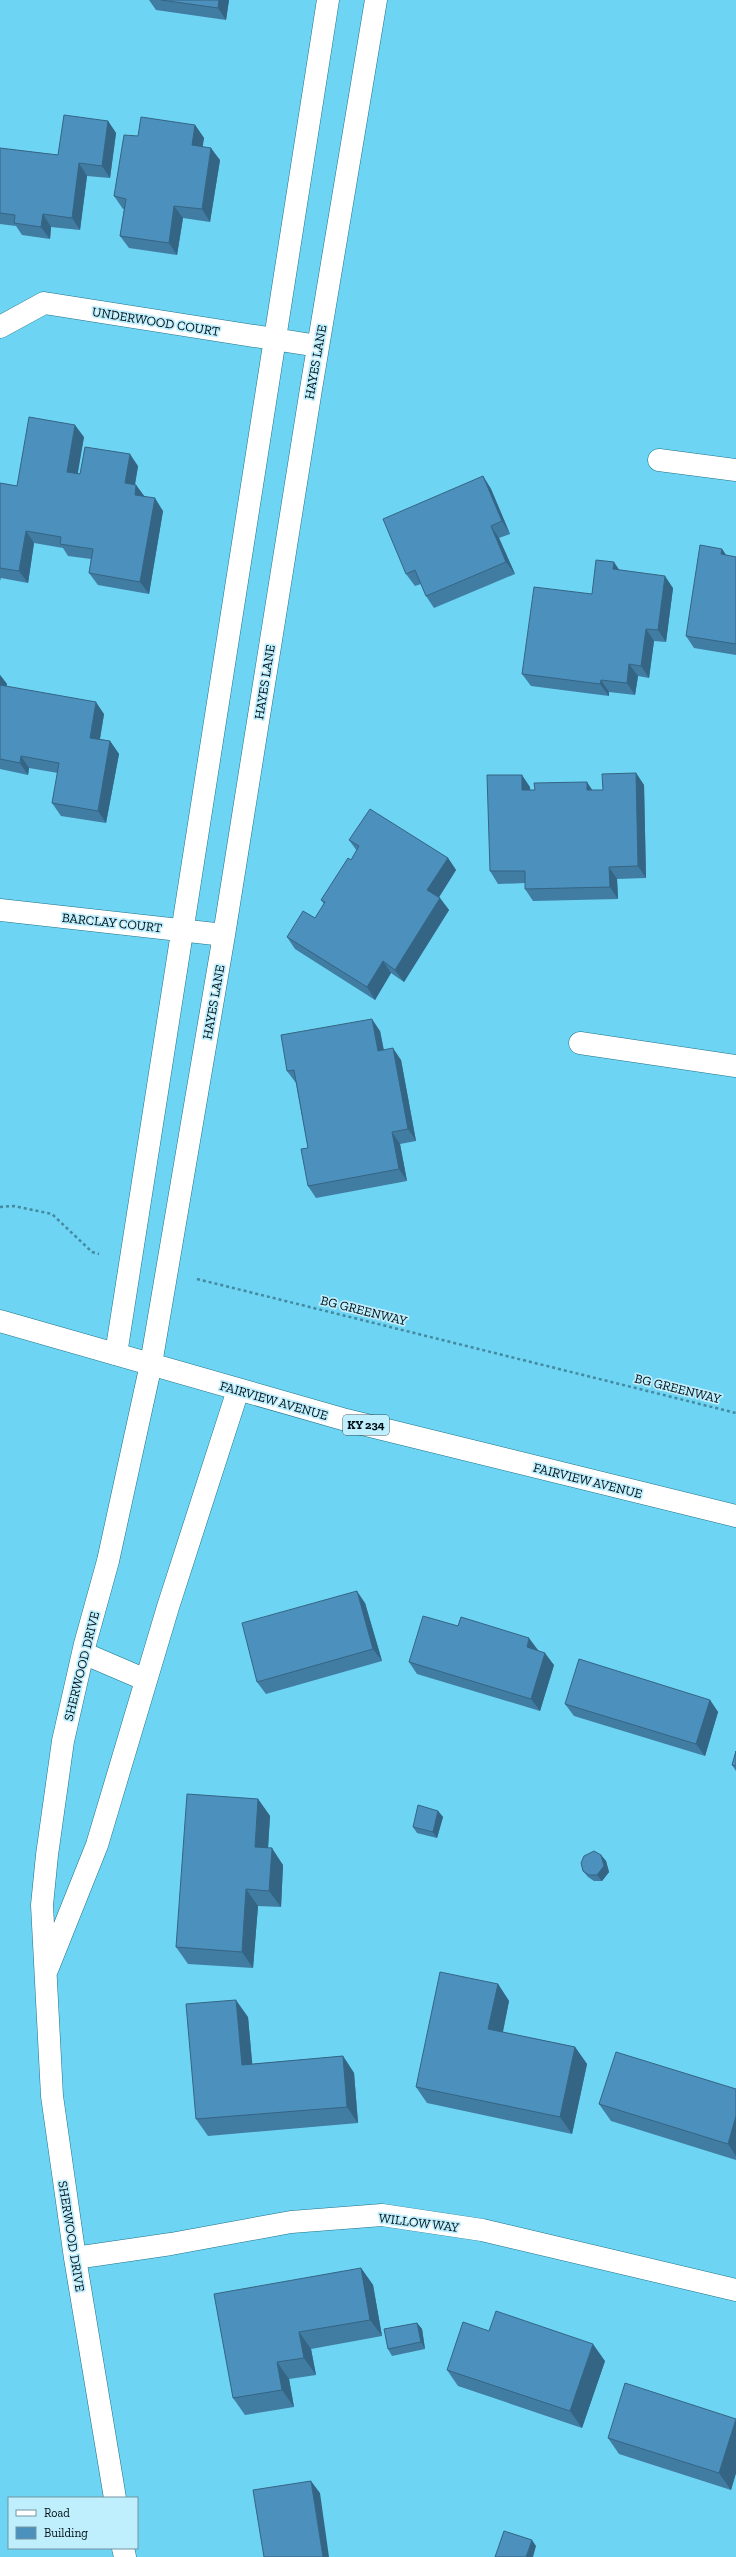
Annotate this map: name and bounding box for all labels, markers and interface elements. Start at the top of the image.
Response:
street label: UNDERWOOD COURT [91,304,221,339]
street label: HAYES LANE [302,323,329,401]
street label: HAYES LANE [251,643,278,721]
street label: BARCLAY COURT [61,910,163,935]
street label: HAYES LANE [200,963,227,1041]
street label: BG GREENWAY [319,1293,409,1328]
street label: BG GREENWAY [633,1371,723,1406]
street label: FAIRVIEW AVENUE [218,1378,330,1423]
road number: KY 234 [343,1415,389,1435]
street label: FAIRVIEW AVENUE [532,1460,644,1501]
street label: SHERWOOD DRIVE [61,1610,102,1722]
street label: SHERWOOD DRIVE [55,2179,88,2293]
street label: WILLOW WAY [378,2210,460,2235]
legend [8,2497,138,2549]
text: Road [44,2506,70,2520]
text: Building [44,2526,88,2540]

